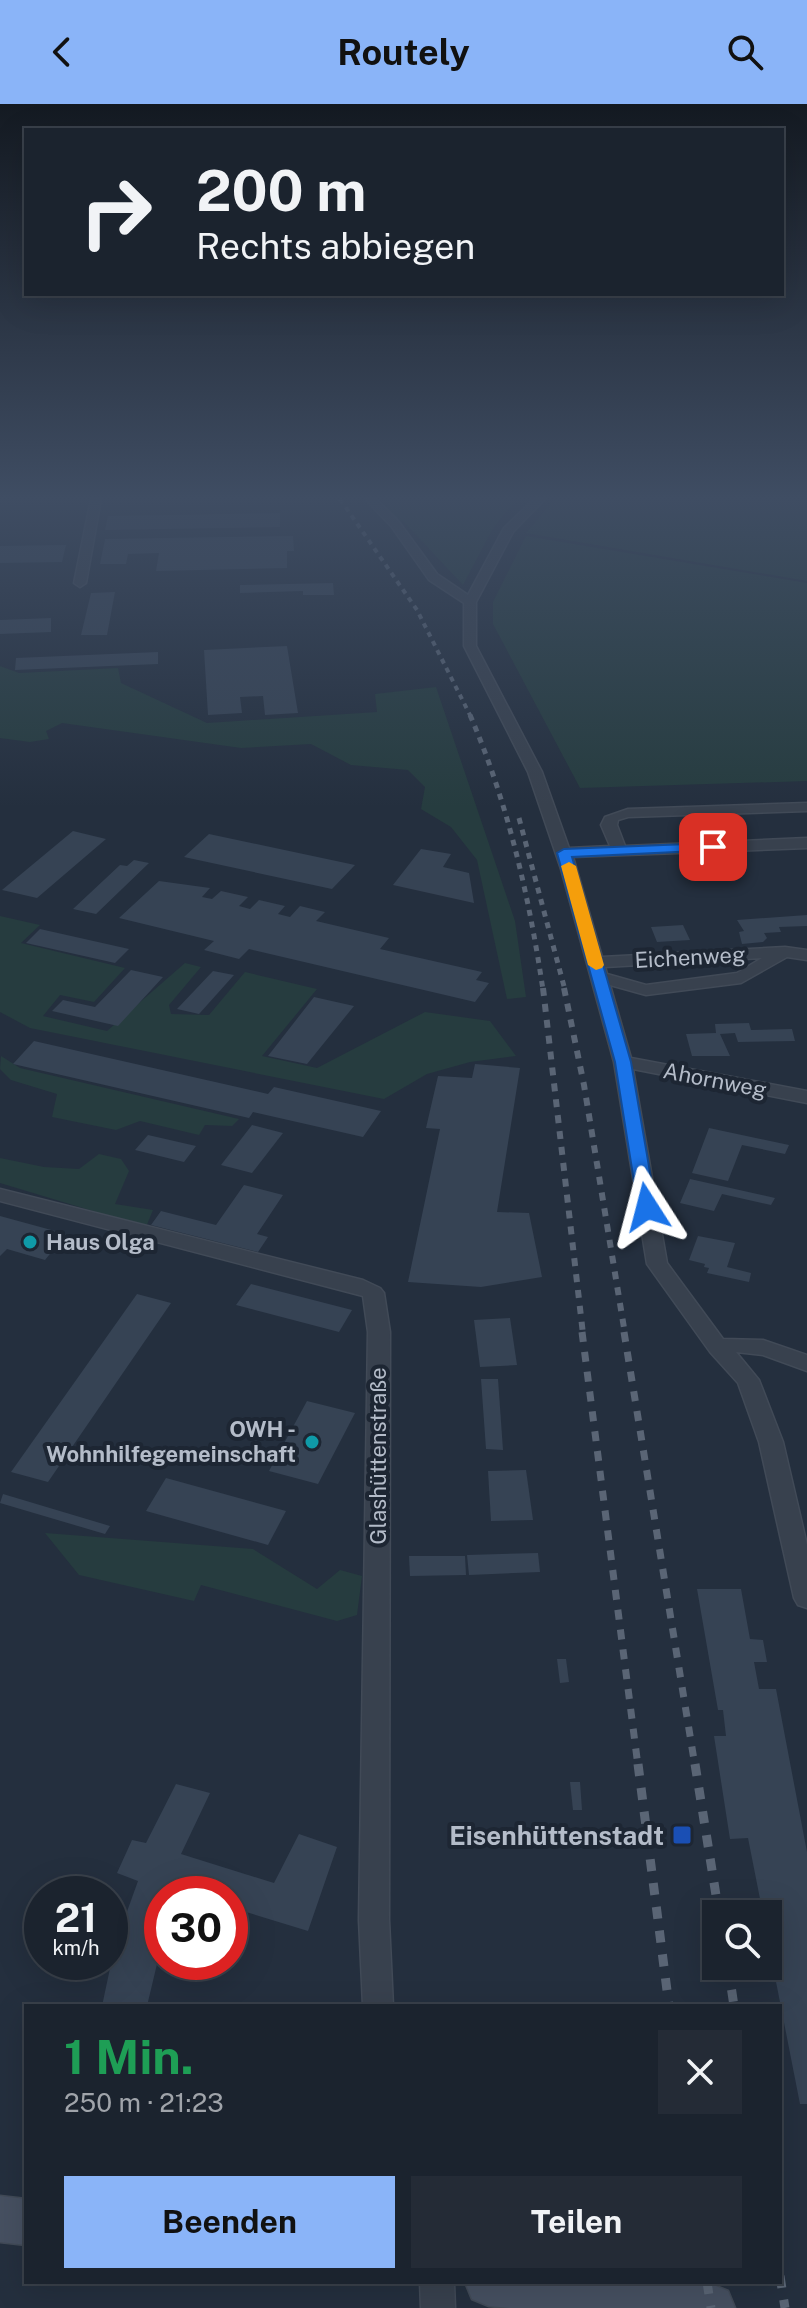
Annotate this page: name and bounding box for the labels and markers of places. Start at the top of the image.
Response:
pin [679,813,747,881]
place label: Haus Olga [46,1229,155,1255]
marker: Haus Olga [21,1233,39,1251]
place label: OWH - Wohnhilfegemeinschaft [46,1416,296,1467]
marker: OWH - Wohnhilfegemeinschaft [303,1433,321,1451]
place label: Eisenhüttenstadt [449,1820,664,1851]
marker: Eisenhüttenstadt [671,1824,693,1846]

